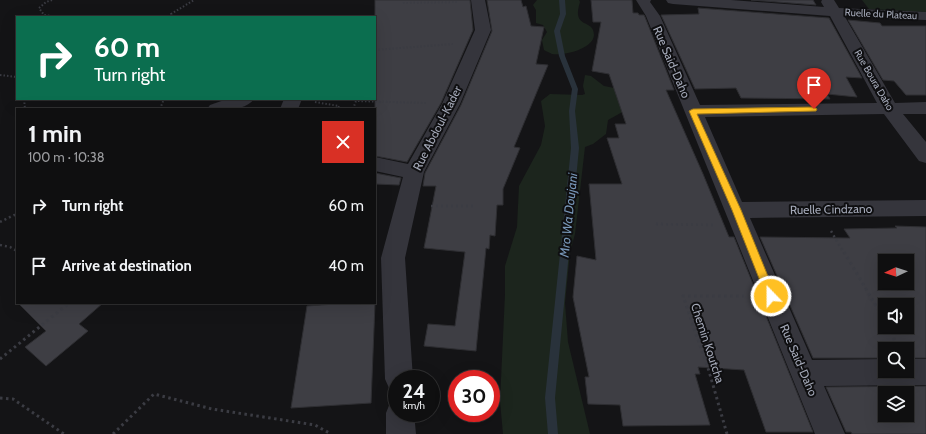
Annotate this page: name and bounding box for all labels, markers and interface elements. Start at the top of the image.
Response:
street label: Ruelle du Plateau [844,6,918,22]
street label: Rue Said-Daho [650,24,694,101]
text: 60 m [94,30,160,64]
icon: right [28,32,80,84]
street label: Rue Boura Daho [851,47,897,113]
text: Turn right [94,64,165,86]
pin [797,68,831,109]
icon: arrive [803,74,825,96]
street label: Rue Abdoul-Kader [409,83,465,173]
text: 1 min [28,119,82,148]
button: close [322,121,364,163]
text: 100 m · 10:38 [28,149,105,165]
water label: Mro Wa Doujani [556,172,581,259]
icon: right [28,195,50,217]
text: Turn right [62,197,123,215]
text: 60 m [328,197,364,215]
street label: Ruelle Cindzano [790,201,873,217]
north arrow [878,254,914,290]
map controls [878,254,914,422]
icon: arrive [28,255,50,277]
text: Arrive at destination [62,257,192,275]
text: 40 m [328,257,364,275]
position arrow [750,275,792,317]
button: sound [878,298,914,334]
street label: Chemin Koutcha [688,301,728,385]
street label: Rue Said-Daho [777,322,821,399]
button: search [878,342,914,378]
speed limit sign: 30 [448,370,500,422]
text: 24 [403,379,426,403]
button: layers [878,386,914,422]
text: km/h [403,399,425,412]

